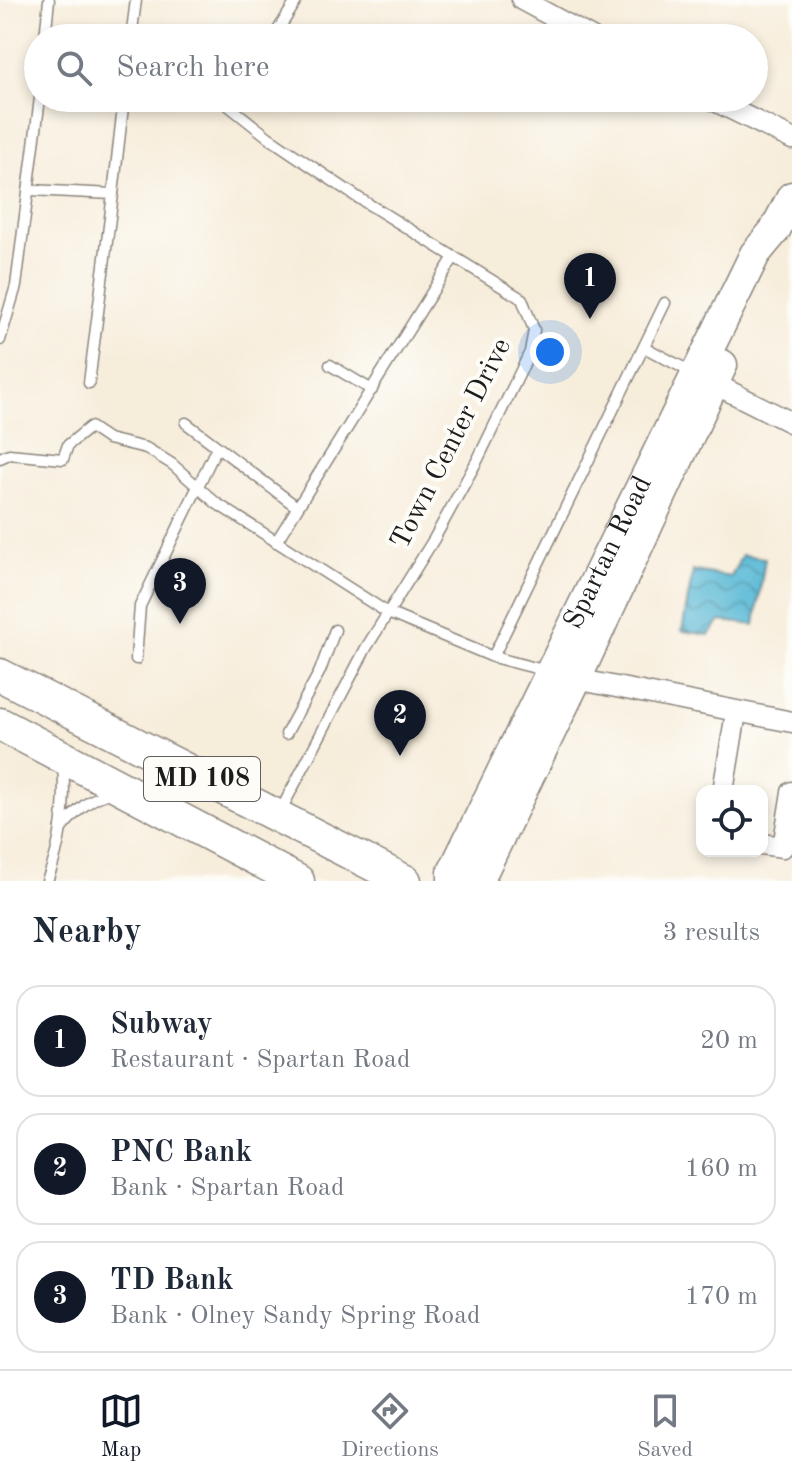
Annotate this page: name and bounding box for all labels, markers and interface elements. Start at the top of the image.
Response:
search box [24,24,768,112]
icon: search [52,46,96,90]
text: Search here [116,53,270,83]
pin: 1 [564,253,616,319]
your location [530,332,570,372]
street label: Town Center Drive [387,334,517,554]
street label: Spartan Road [560,472,658,634]
pin: 3 [154,558,206,624]
pin: 2 [374,690,426,756]
road number: MD 108 [144,757,260,801]
map controls [696,785,768,857]
button: locate [696,785,768,857]
text: Nearby [32,916,142,950]
text: 3 results [662,920,760,946]
text: Subway [110,1010,213,1040]
text: 1 [52,1028,68,1054]
text: 20 m [700,1028,758,1054]
text: Restaurant · Spartan Road [110,1047,410,1073]
text: PNC Bank [110,1138,252,1168]
text: 2 [52,1156,68,1182]
text: 160 m [685,1156,758,1182]
text: Bank · Spartan Road [110,1175,344,1201]
text: TD Bank [110,1266,233,1296]
text: 3 [52,1284,68,1310]
text: 170 m [685,1284,758,1310]
text: Bank · Olney Sandy Spring Road [110,1303,481,1329]
tab: Map [99,1389,143,1464]
tab: Directions [341,1389,439,1464]
tab: Saved [637,1389,693,1464]

